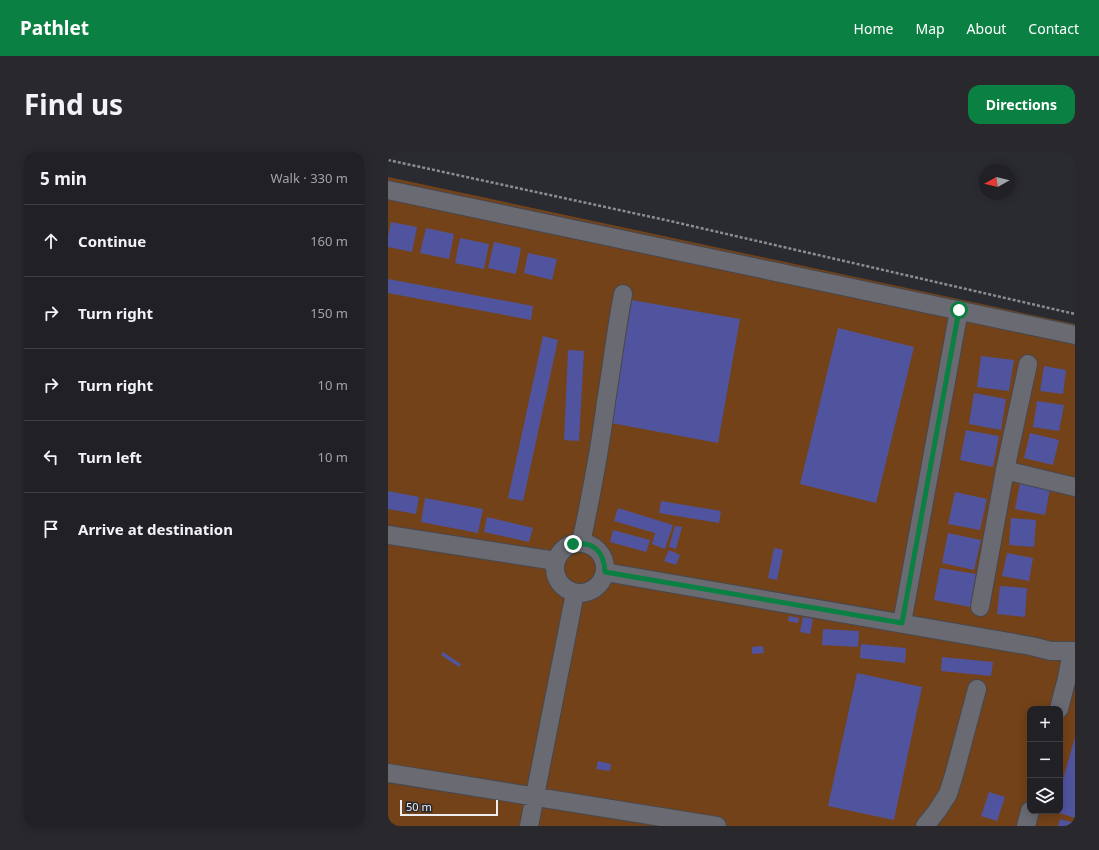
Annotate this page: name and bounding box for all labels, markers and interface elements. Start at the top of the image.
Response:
text: Pathlet [20,15,89,41]
text: Home [854,19,893,38]
text: Map [915,19,945,38]
text: About [967,19,1006,38]
text: Contact [1028,19,1079,38]
text: Find us [24,85,123,123]
button: Directions [968,85,1075,124]
north arrow [979,164,1015,200]
text: 5 min [40,167,87,190]
text: Walk · 330 m [270,169,348,187]
icon: ahead [40,230,62,252]
text: Continue [78,231,146,251]
text: 160 m [310,232,348,250]
route start [950,301,968,319]
icon: right [40,302,62,324]
text: Turn right [78,303,153,323]
text: 150 m [310,304,348,322]
icon: right [40,374,62,396]
text: Turn right [78,375,153,395]
text: 10 m [318,376,348,394]
icon: left [40,446,62,468]
text: Turn left [78,447,142,467]
text: 10 m [318,448,348,466]
icon: arrive [40,518,62,540]
text: Arrive at destination [78,519,233,539]
route end [564,535,582,553]
map controls [1027,706,1063,814]
button: + [1027,706,1063,742]
button: − [1027,742,1063,778]
button: layers [1027,778,1063,814]
scale bar [400,798,498,817]
text: 50 m [406,799,432,814]

